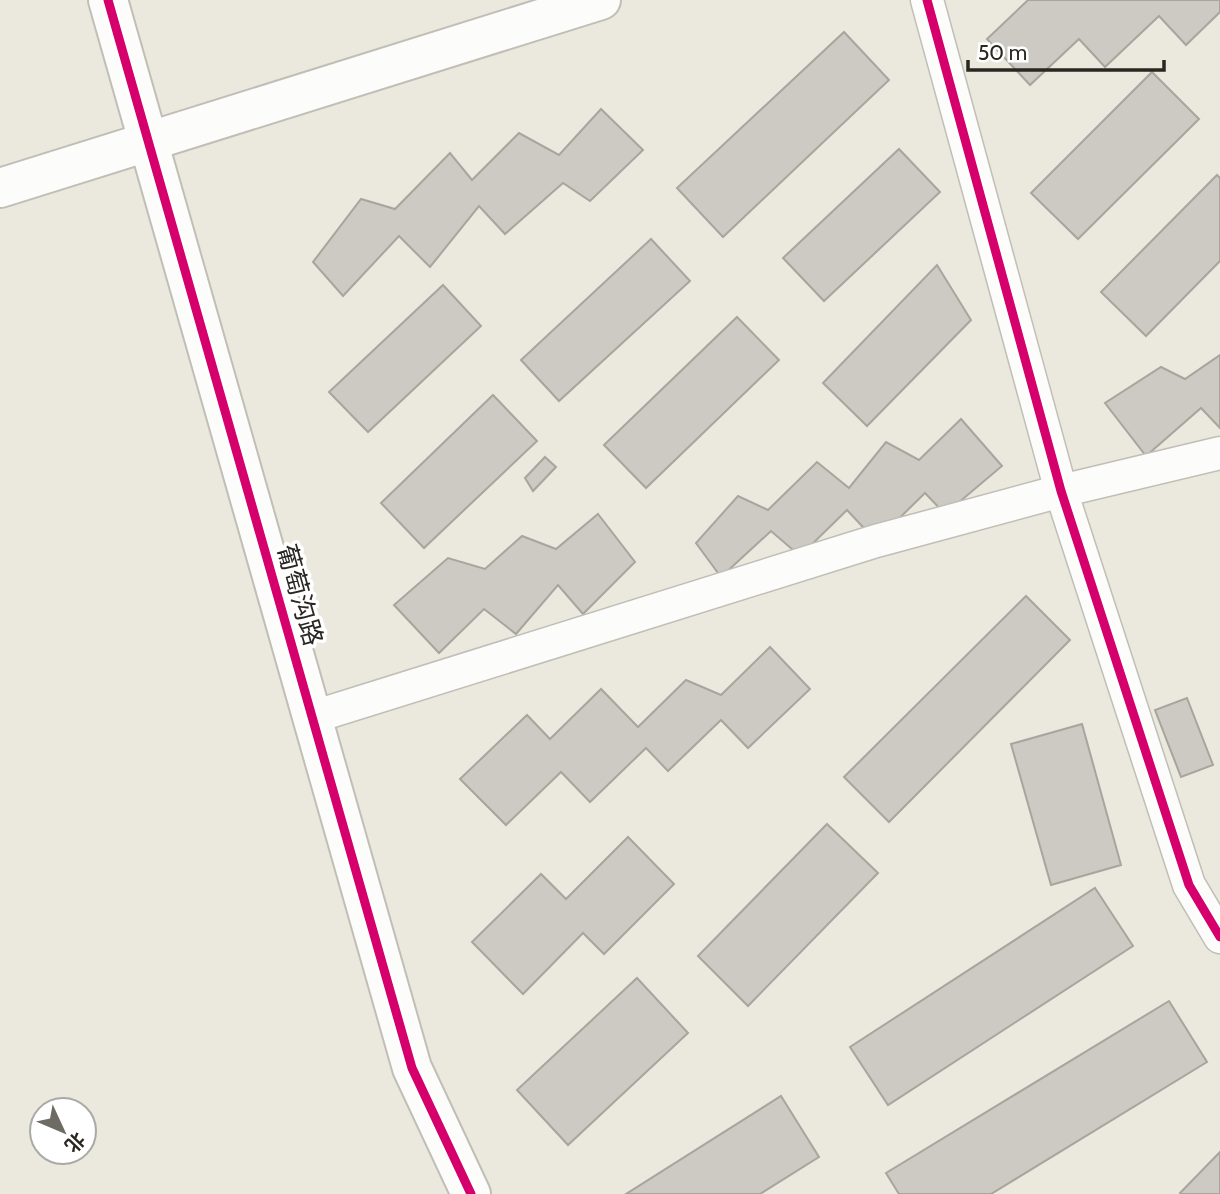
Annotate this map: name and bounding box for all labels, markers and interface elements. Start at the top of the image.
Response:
scale bar [968,28,1164,72]
text: 50 m [978,40,1027,65]
street label: 葡萄沟路 [270,541,330,649]
north arrow [28,1096,98,1166]
text: 北 [60,1128,90,1157]

